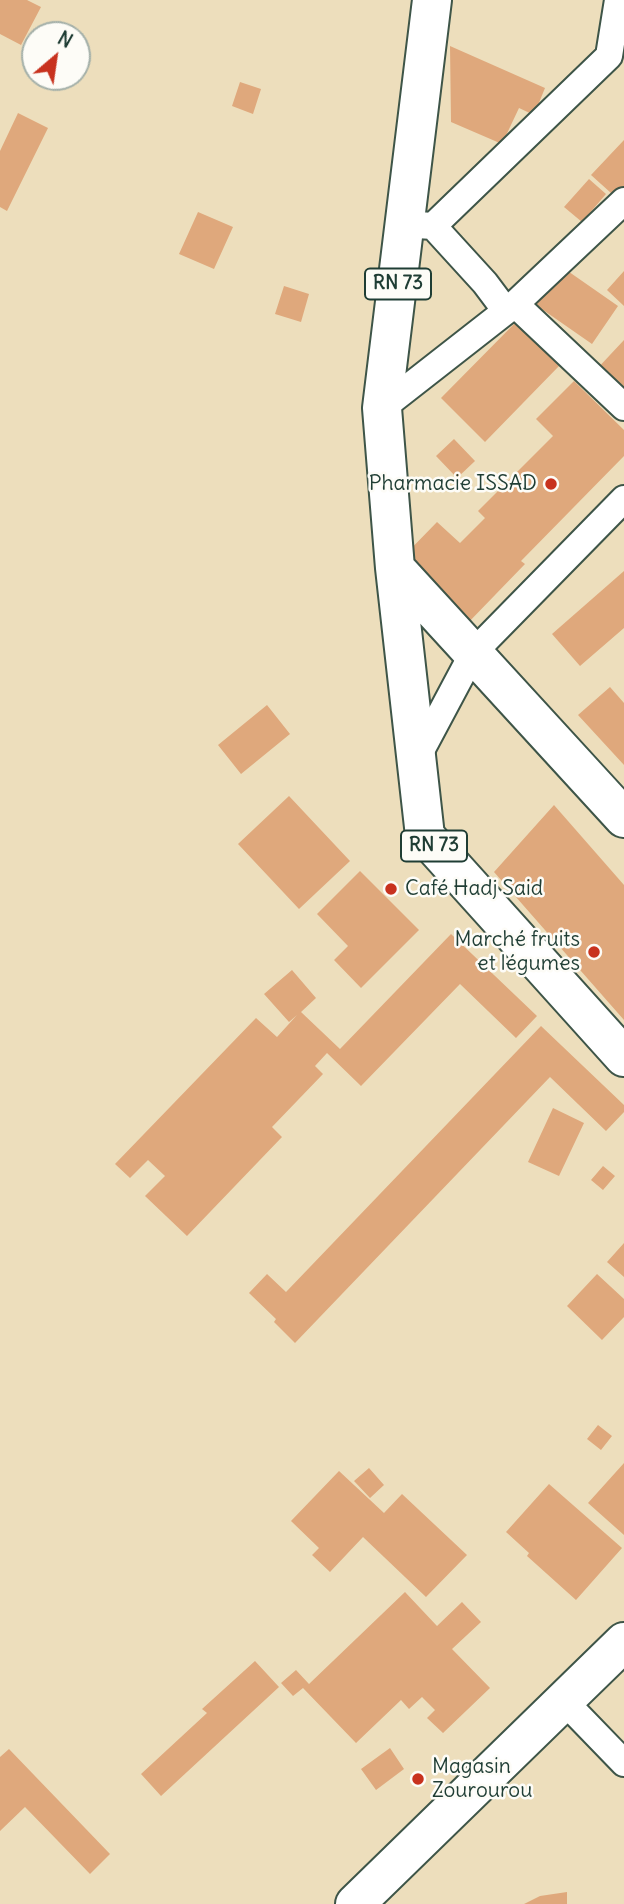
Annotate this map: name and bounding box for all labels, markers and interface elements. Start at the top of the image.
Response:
north arrow [21,21,91,91]
text: N [54,26,77,53]
road number: RN 73 [365,268,431,300]
place label: Pharmacie ISSAD [369,471,537,497]
marker: Pharmacie ISSAD [543,476,559,492]
road number: RN 73 [401,831,467,862]
place label: Café Hadj Said [405,876,543,902]
marker: Café Hadj Said [383,881,399,897]
place label: Marché fruits et légumes [455,927,580,977]
marker: Marché fruits et légumes [586,944,602,960]
place label: Magasin Zourourou [432,1754,532,1804]
marker: Magasin Zourourou [410,1771,426,1787]

